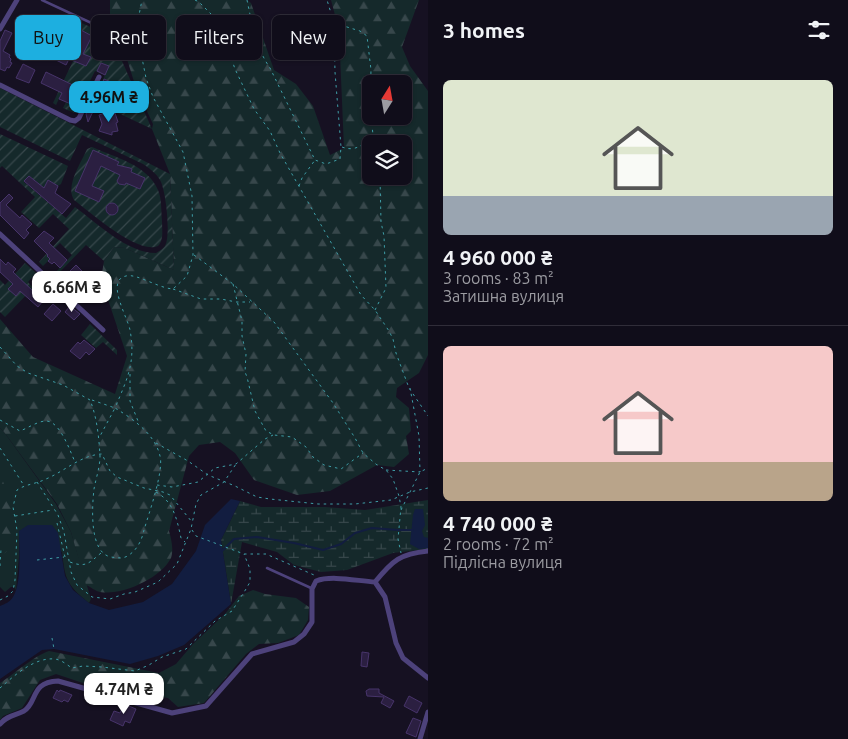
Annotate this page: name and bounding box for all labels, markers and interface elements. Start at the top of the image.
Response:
chip: Buy [15,15,81,60]
chip: Rent [91,15,166,60]
chip: Filters [176,15,262,60]
chip: New [272,15,345,60]
icon: filters [805,16,833,44]
text: 3 homes [443,18,525,42]
north arrow [362,75,412,125]
map controls [362,75,412,185]
pin: 4.96M ₴ [63,80,155,123]
text: 4.96M ₴ [80,88,138,106]
icon: home [593,113,683,203]
button: layers [362,135,412,185]
text: 4 960 000 ₴ [443,245,553,269]
text: 3 rooms · 83 m² [443,269,554,287]
pin: 6.66M ₴ [26,270,118,313]
text: 6.66M ₴ [43,278,101,296]
text: Затишна вулиця [443,287,564,305]
icon: home [593,378,683,468]
text: 4 740 000 ₴ [443,511,553,535]
text: 2 rooms · 72 m² [443,535,554,553]
text: Підлісна вулиця [443,553,563,571]
pin: 4.74M ₴ [78,672,170,715]
text: 4.74M ₴ [95,680,153,698]

